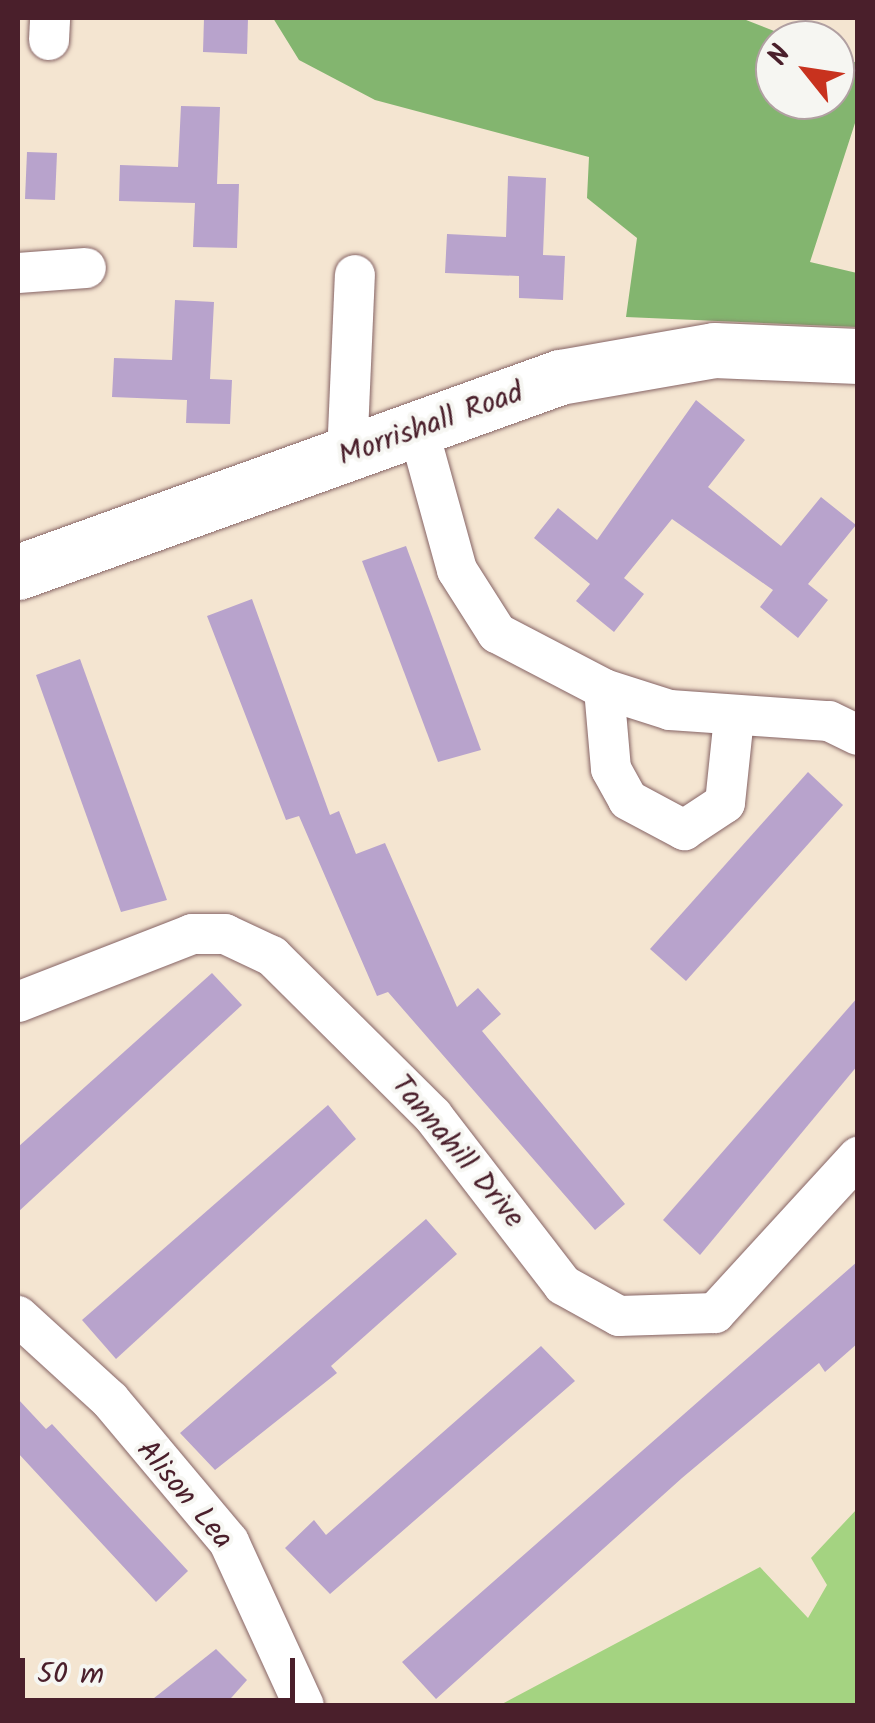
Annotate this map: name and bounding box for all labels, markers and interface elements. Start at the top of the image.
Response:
north arrow [755,20,855,120]
text: N [756,37,804,75]
street label: Morrishall Road [334,375,528,475]
street label: Tannahill Drive [383,1068,531,1236]
street label: Alison Lea [128,1433,240,1557]
scale bar [25,1638,300,1700]
text: 50 m [37,1651,104,1699]

